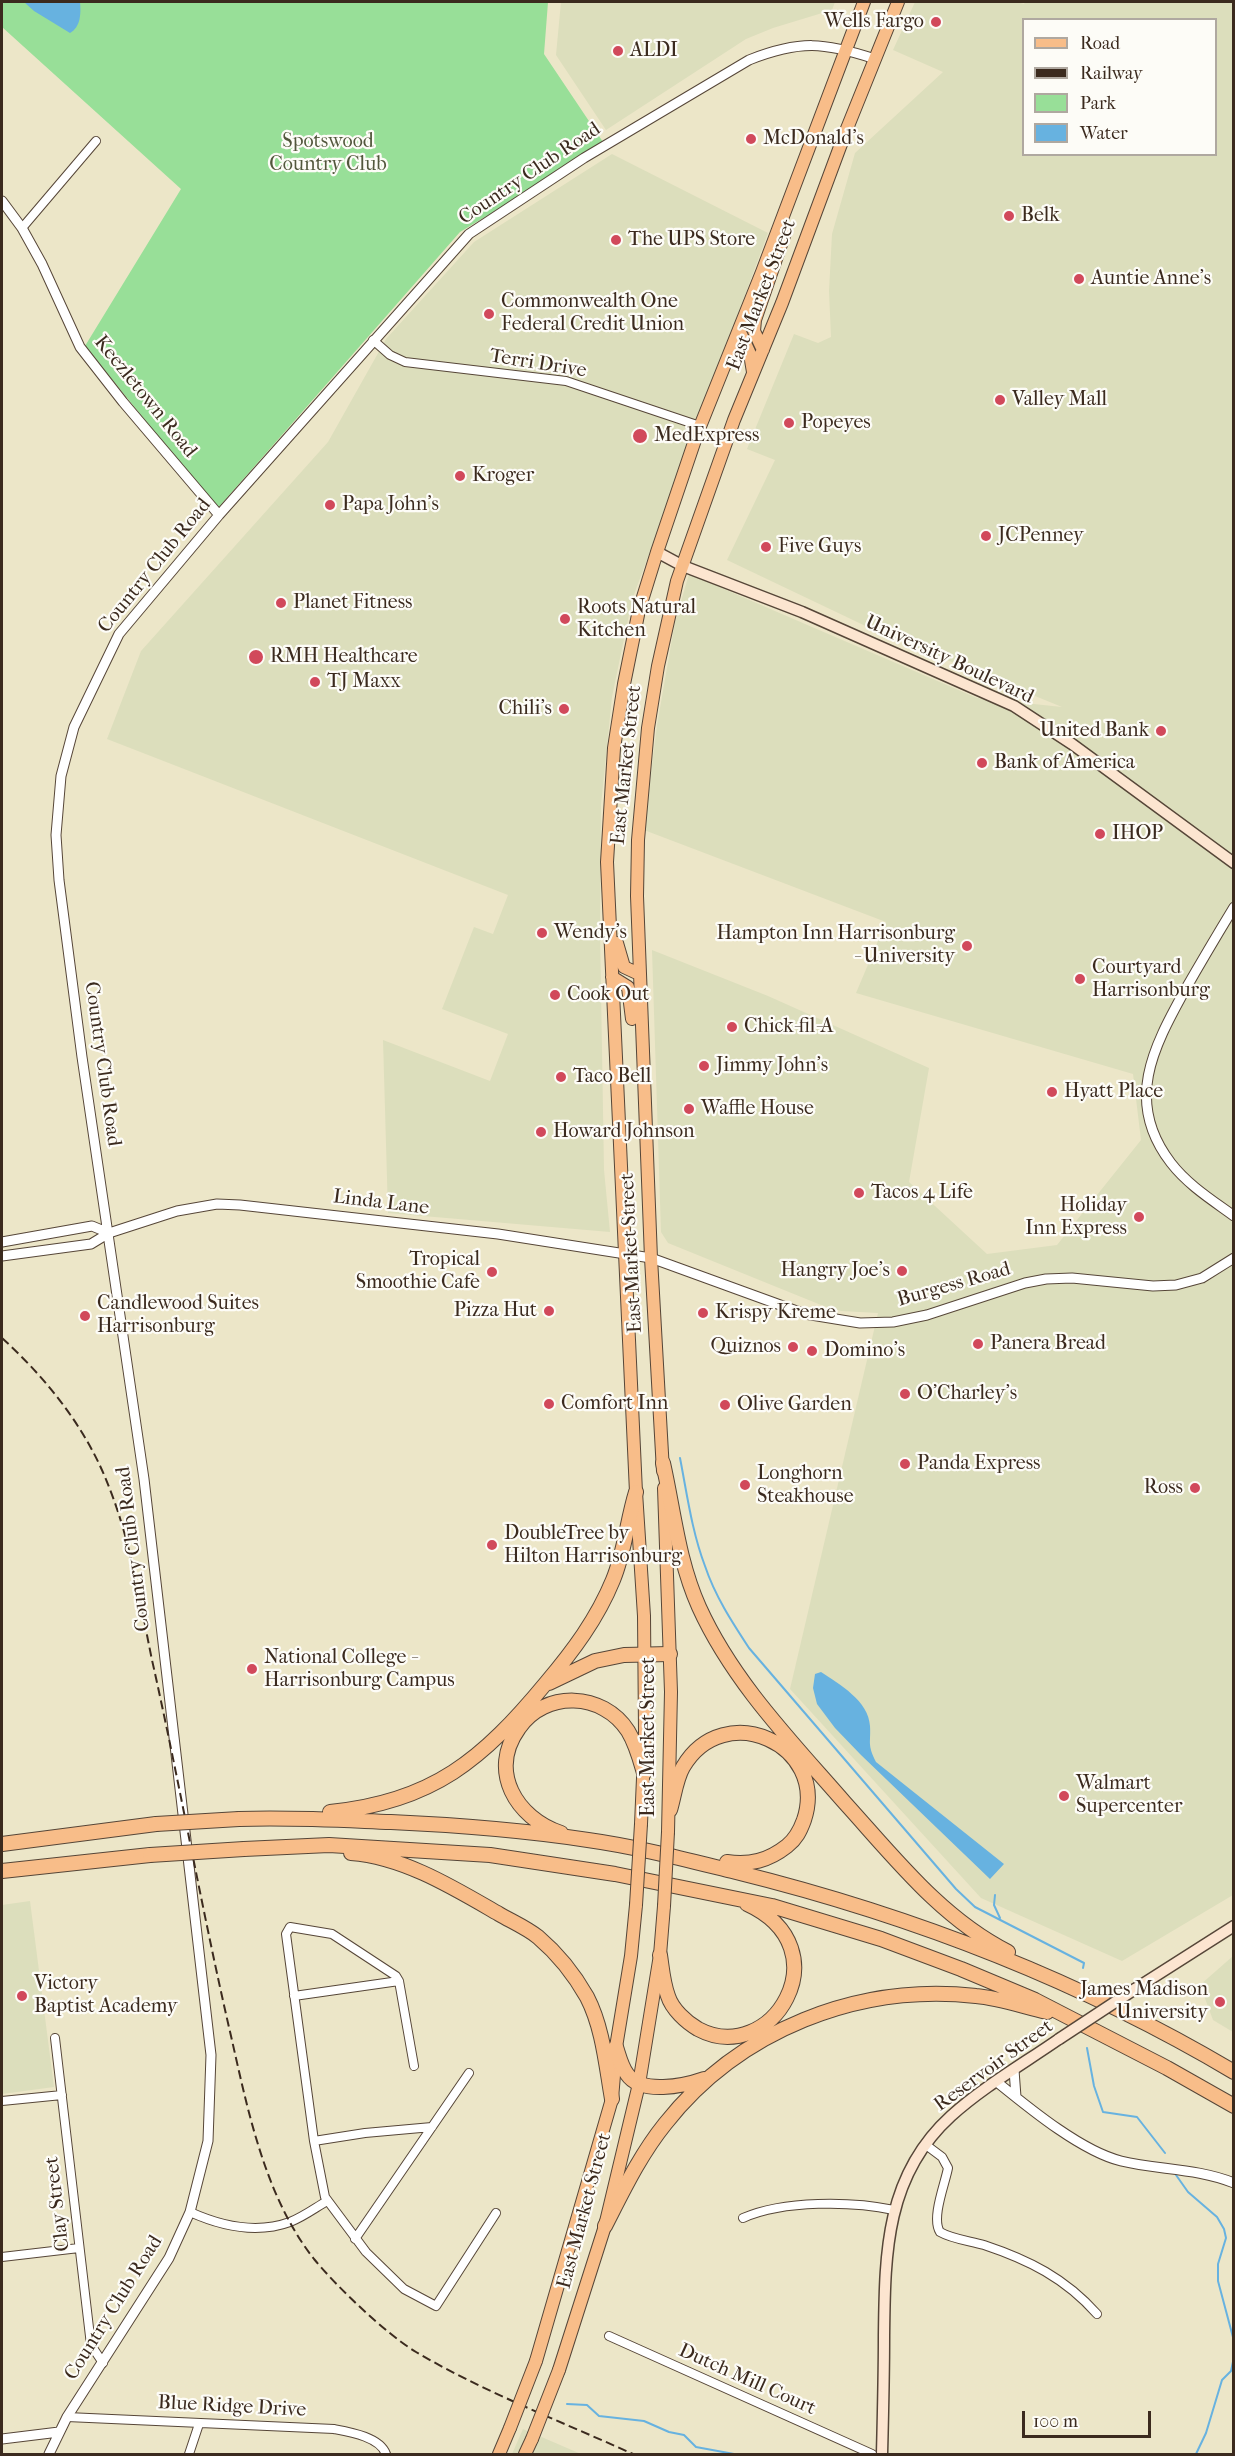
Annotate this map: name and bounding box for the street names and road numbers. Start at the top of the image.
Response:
street label: Country Club Road [454,118,606,230]
street label: East Market Street [722,216,802,374]
street label: Keezletown Road [88,331,202,463]
street label: Terri Drive [488,345,588,383]
street label: Country Club Road [93,494,217,638]
street label: University Boulevard [861,610,1037,710]
street label: East Market Street [607,684,647,846]
street label: Country Club Road [79,980,125,1148]
street label: East Market Street [616,1172,648,1334]
street label: Linda Lane [332,1185,430,1221]
street label: Burgess Road [894,1257,1014,1313]
street label: Country Club Road [112,1465,156,1633]
street label: East Market Street [637,1657,661,1817]
street label: Reservoir Street [930,2015,1058,2117]
street label: East Market Street [553,2131,617,2291]
street label: Clay Street [40,2155,76,2253]
street label: Country Club Road [60,2231,168,2385]
street label: Dutch Mill Court [675,2339,819,2421]
street label: Blue Ridge Drive [157,2391,307,2423]

